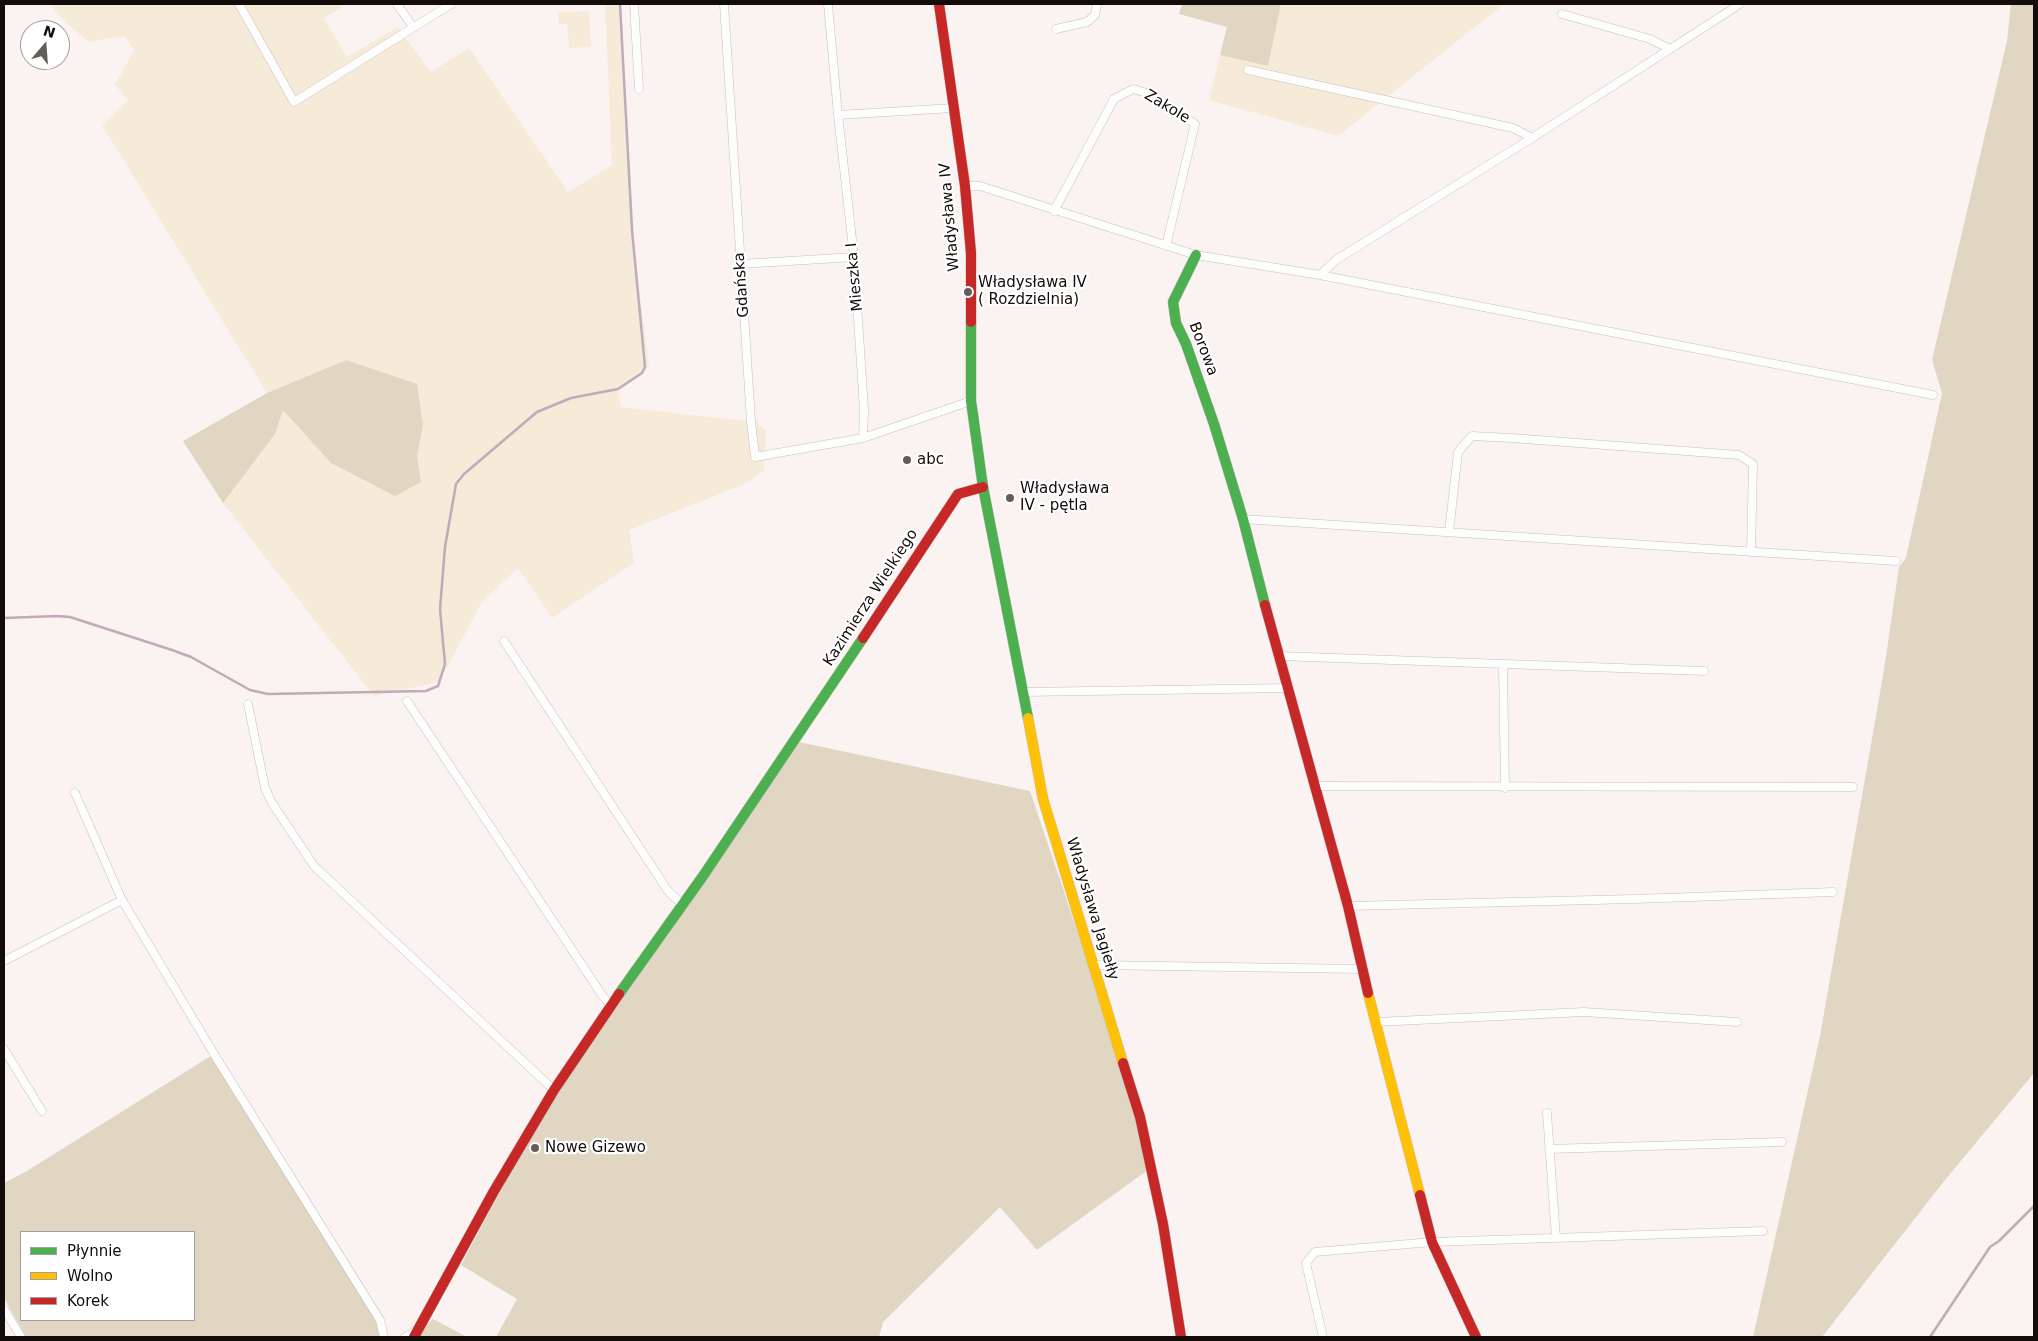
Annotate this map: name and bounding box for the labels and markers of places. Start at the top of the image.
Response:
place label: Władysława IV ( Rozdzielnia) [978,274,1087,309]
marker: Władysława IV ( Rozdzielnia) [962,286,974,298]
place label: abc [917,451,944,469]
marker: abc [901,454,913,466]
place label: Władysława IV - pętla [1020,480,1109,515]
marker: Władysława IV - pętla [1004,492,1016,504]
place label: Nowe Gizewo [545,1139,646,1157]
marker: Nowe Gizewo [529,1142,541,1154]

